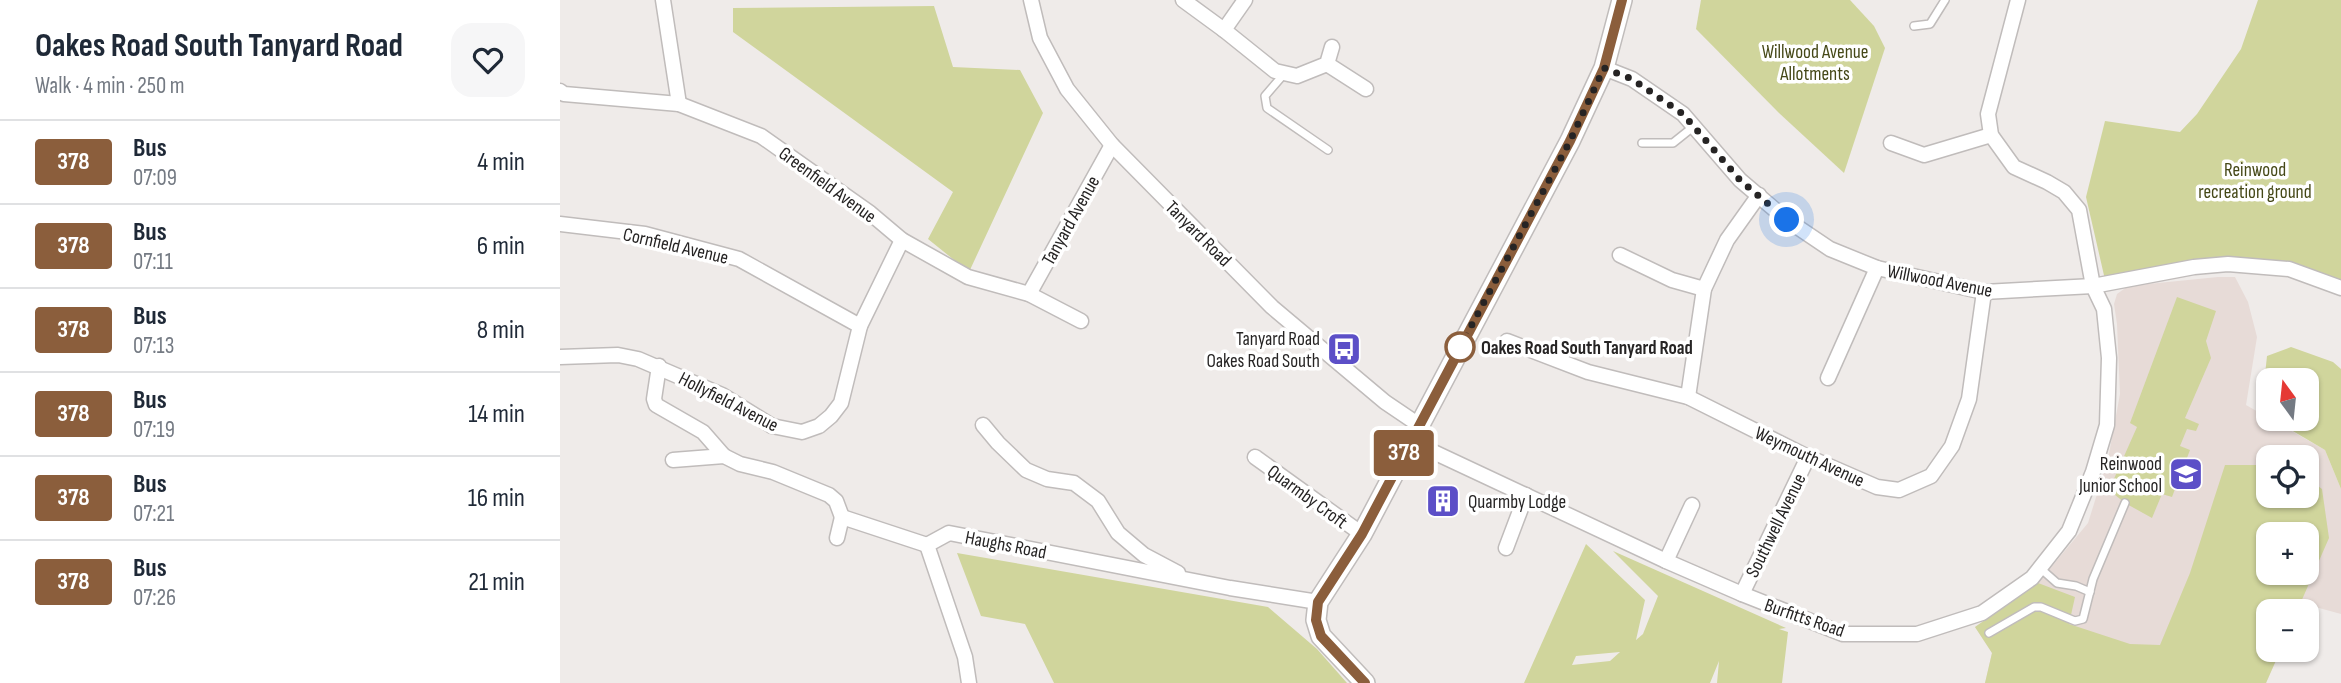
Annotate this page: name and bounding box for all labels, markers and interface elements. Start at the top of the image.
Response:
button: heart [451,23,525,97]
text: Oakes Road South Tanyard Road [35,26,403,66]
park label: Willwood Avenue Allotments [1762,41,1868,86]
text: Walk · 4 min · 250 m [35,72,185,100]
text: Bus [133,133,167,164]
street label: Greenfield Avenue [774,142,880,228]
text: 378 [57,147,90,176]
text: 4 min [477,147,525,178]
park label: Reinwood recreation ground [2198,159,2312,204]
text: 07:09 [133,164,177,192]
street label: Tanyard Avenue [1037,172,1105,269]
street label: Tanyard Road [1160,196,1236,272]
your location [1769,202,1804,237]
text: Bus [133,217,167,248]
street label: Cornfield Avenue [621,223,731,270]
text: 378 [57,231,90,260]
text: 6 min [477,231,525,262]
text: 07:11 [133,248,173,276]
street label: Willwood Avenue [1885,260,1994,303]
text: Bus [133,301,167,332]
text: 378 [57,315,90,344]
text: 8 min [477,315,525,346]
place label: Tanyard Road Oakes Road South [1206,328,1320,373]
bus stop icon: Tanyard Road Oakes Road South [1325,330,1363,368]
text: 07:13 [133,332,174,360]
marker: Oakes Road South Tanyard Road [1445,332,1475,362]
place label: Oakes Road South Tanyard Road [1481,337,1693,360]
street label: Hollyfield Avenue [675,367,782,437]
north arrow [2256,368,2319,430]
map controls [2256,368,2319,662]
text: Bus [133,385,167,416]
text: 378 [57,399,90,428]
text: 14 min [468,399,525,430]
text: 07:19 [133,416,175,444]
street label: Weymouth Avenue [1751,422,1868,493]
line badge: 378 [1364,430,1444,476]
text: 378 [1388,438,1420,467]
button: locate [2256,445,2319,508]
place label: Reinwood Junior School [2078,453,2162,498]
school or university icon: Reinwood Junior School [2167,455,2205,493]
street label: Quarmby Croft [1262,460,1352,534]
text: Bus [133,469,167,500]
street label: Southwell Avenue [1741,470,1811,581]
building icon: Quarmby Lodge [1424,482,1462,520]
text: 378 [57,483,90,512]
text: 16 min [468,483,525,514]
place label: Quarmby Lodge [1468,491,1566,514]
text: 07:21 [133,500,174,528]
button: + [2256,522,2319,585]
street label: Haughs Road [963,526,1048,565]
text: Bus [133,553,167,584]
text: 378 [57,567,90,596]
text: 21 min [468,567,525,598]
text: 07:26 [133,584,176,612]
street label: Burfitts Road [1761,594,1848,643]
button: − [2256,599,2319,662]

